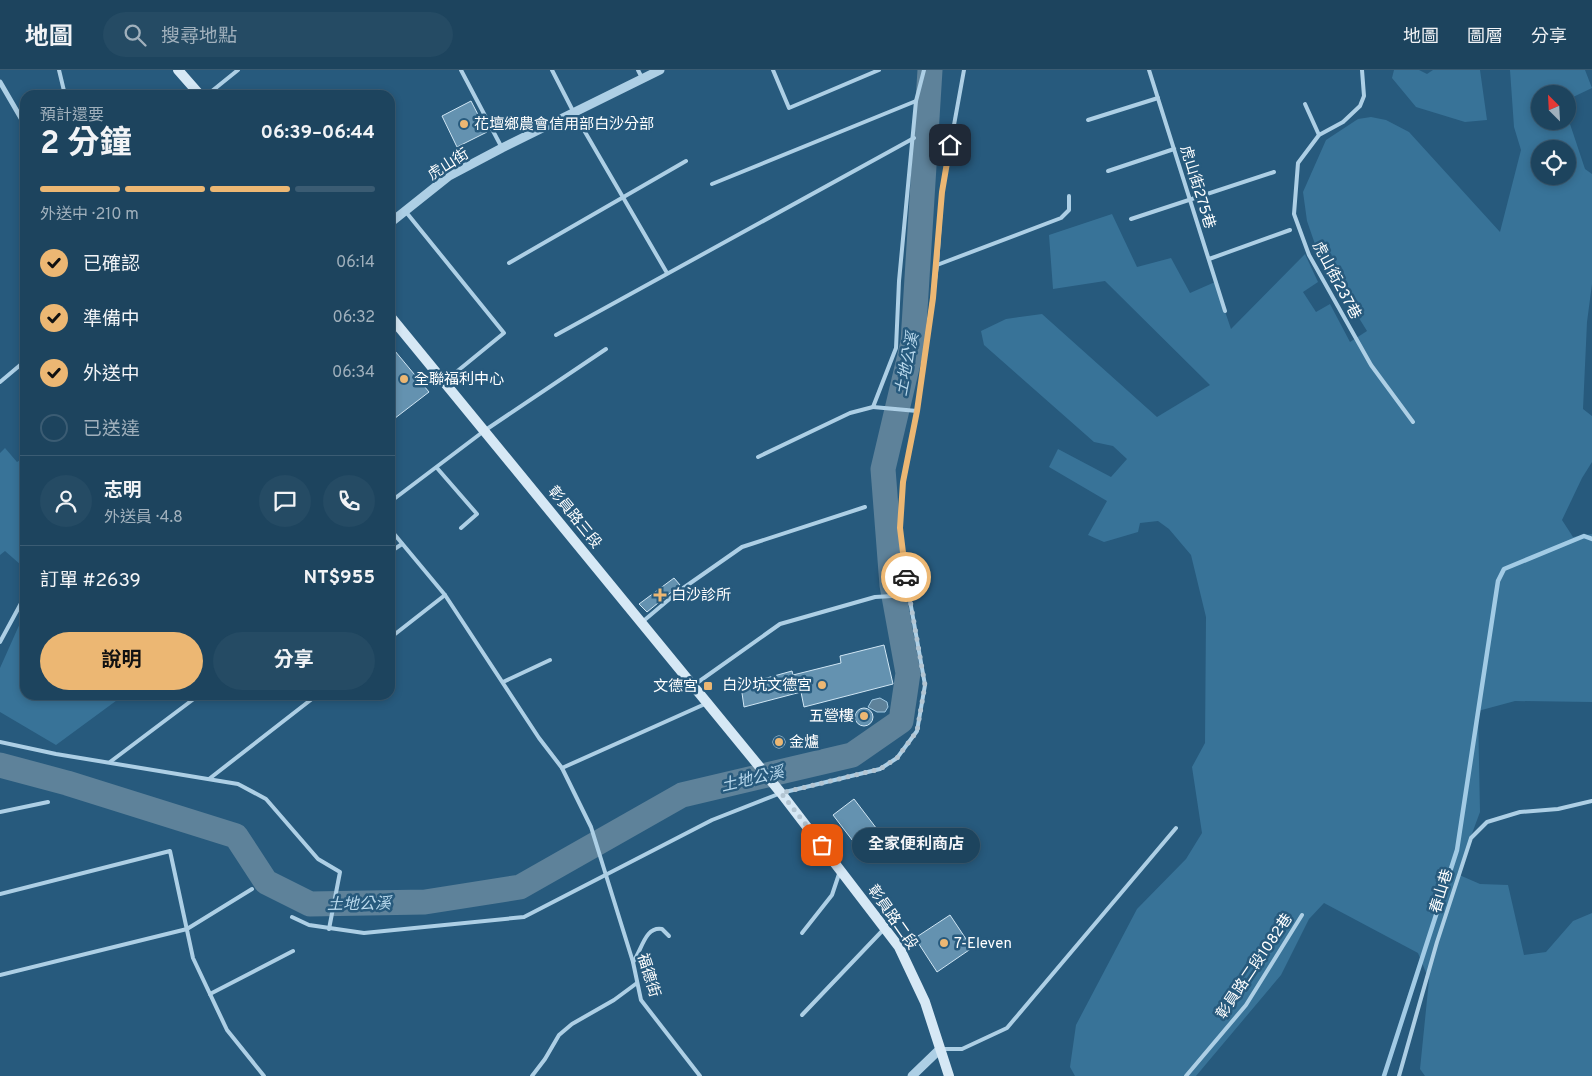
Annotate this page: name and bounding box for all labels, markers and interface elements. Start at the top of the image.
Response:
search box [103,12,453,57]
icon: search [121,21,149,49]
text: 地圖 [25,23,73,53]
text: 搜尋地點 [161,25,237,49]
text: 地圖 [1403,26,1439,49]
text: 圖層 [1467,26,1503,49]
text: 分享 [1531,26,1567,49]
north arrow [1531,85,1576,130]
map controls [1531,85,1576,185]
text: 預計還要 [40,106,104,126]
place label: 花壇鄉農會信用部白沙分部 [474,115,654,135]
marker: 花壇鄉農會信用部白沙分部 [458,118,470,130]
text: 06:39–06:44 [260,121,375,145]
pin [929,124,971,166]
text: 2 分鐘 [40,125,132,165]
icon: home [936,131,964,159]
button: locate [1531,140,1576,185]
street label: 虎山街275巷 [1175,143,1218,231]
street label: 虎山街 [425,145,473,185]
text: 外送中 · 210 m [40,205,139,225]
street label: 虎山街237巷 [1307,238,1364,323]
icon: check [40,249,68,277]
text: 已確認 [83,253,140,277]
text: 06:14 [336,253,375,273]
icon: check [40,304,68,332]
text: 準備中 [83,308,140,332]
text: 06:32 [332,308,375,328]
water label: 土地公溪 [892,329,924,398]
icon: check [40,359,68,387]
text: 外送中 [83,363,140,387]
text: 06:34 [332,363,375,383]
place label: 全聯福利中心 [414,371,504,390]
marker: 全聯福利中心 [398,373,410,385]
text: 已送達 [83,418,140,442]
button: person [40,475,92,527]
button: chat [259,475,311,527]
button: phone [323,475,375,527]
text: 志明 [104,479,142,503]
street label: 彰員路三段 [543,483,605,553]
text: 外送員 · 4.8 [104,508,183,528]
courier [881,552,931,602]
icon: car [892,563,920,591]
text: NT$955 [304,566,375,590]
text: 訂單 #2639 [40,569,141,593]
place label: 白沙診所 [671,587,731,606]
marker: 白沙診所 [653,588,667,602]
button: 說明 [40,632,203,690]
button: 分享 [213,632,375,690]
place label: 白沙坑文德宮 [722,676,812,696]
place label: 文德宮 [653,677,698,697]
marker: 白沙坑文德宮 [816,679,828,691]
marker: 文德宮 [702,680,714,692]
place label: 五營樓 [809,708,854,727]
marker: 五營樓 [858,710,870,722]
place label: 金爐 [789,734,819,753]
marker: 金爐 [773,736,785,748]
water label: 土地公溪 [719,763,788,797]
pin [801,824,843,866]
callout: 全家便利商店 [852,828,980,862]
icon: bag [808,831,836,859]
text: 全家便利商店 [868,835,964,855]
street label: 春山巷 [1427,867,1458,916]
street label: 彰員路二段 [862,882,921,954]
water label: 土地公溪 [327,894,393,916]
street label: 彰員路二段1082巷 [1213,910,1298,1023]
place label: 7-Eleven [954,935,1012,954]
marker: 7-Eleven [938,937,950,949]
street label: 福德街 [632,951,664,1000]

